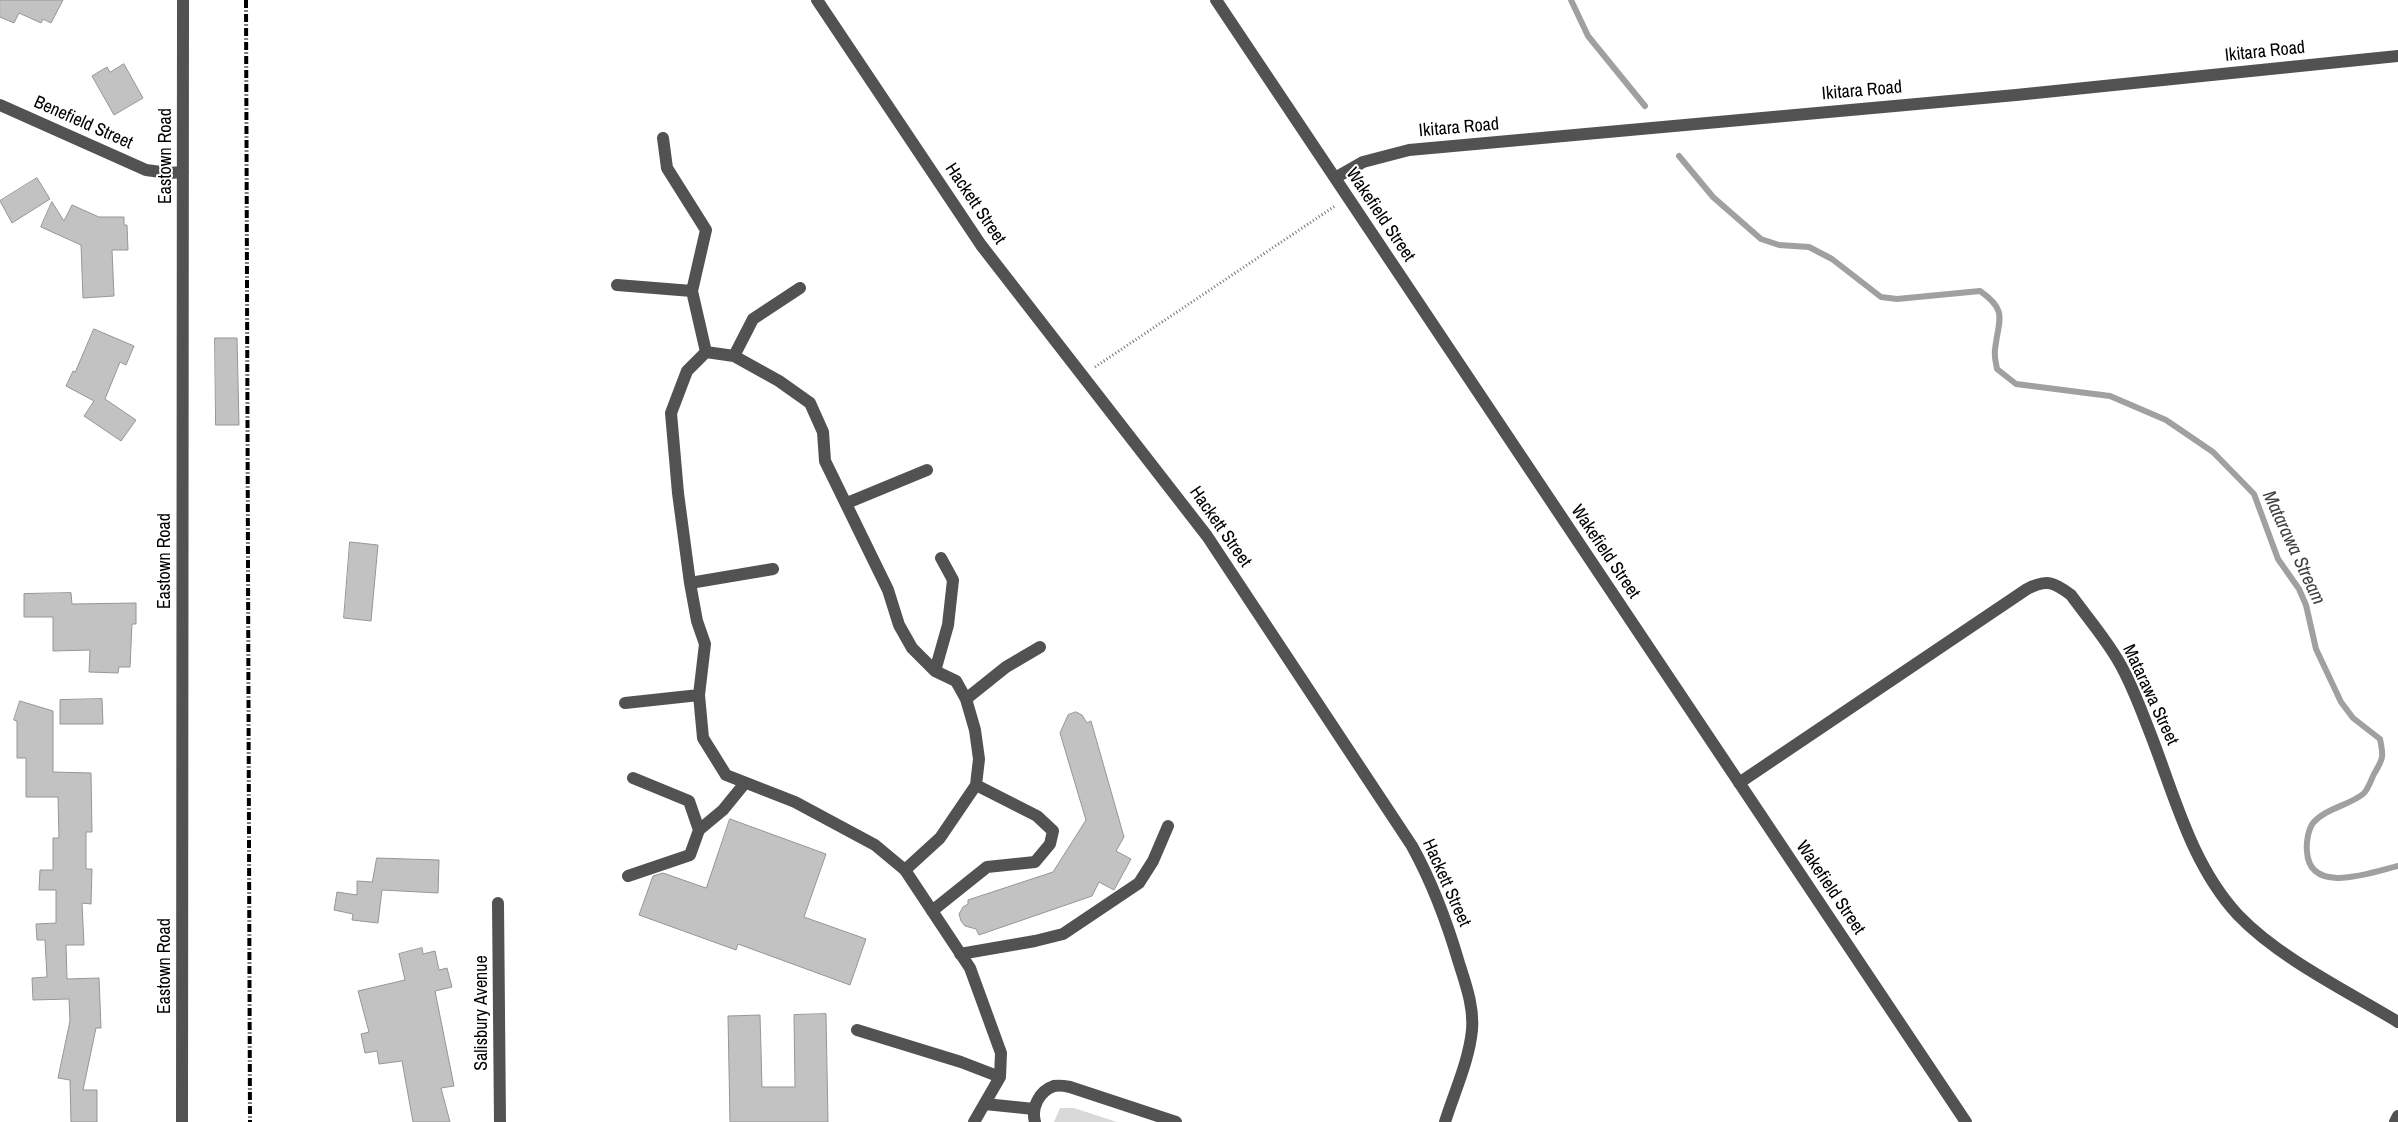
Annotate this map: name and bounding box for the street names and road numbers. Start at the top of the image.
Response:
street label: Ikitara Road [2224,37,2306,67]
street label: Ikitara Road [1821,77,1903,105]
street label: Benefield Street [30,92,136,154]
street label: Eastown Road [155,108,177,204]
street label: Ikitara Road [1418,114,1500,142]
street label: Hackett Street [940,159,1010,249]
street label: Wakefield Street [1341,164,1419,266]
street label: Hackett Street [1184,482,1256,572]
street label: Wakefield Street [1566,501,1644,603]
street label: Eastown Road [154,513,176,609]
street label: Matarawa Street [2117,641,2183,749]
street label: Hackett Street [1417,836,1475,930]
street label: Wakefield Street [1791,837,1869,939]
street label: Eastown Road [154,918,176,1014]
street label: Salisbury Avenue [471,955,493,1071]

